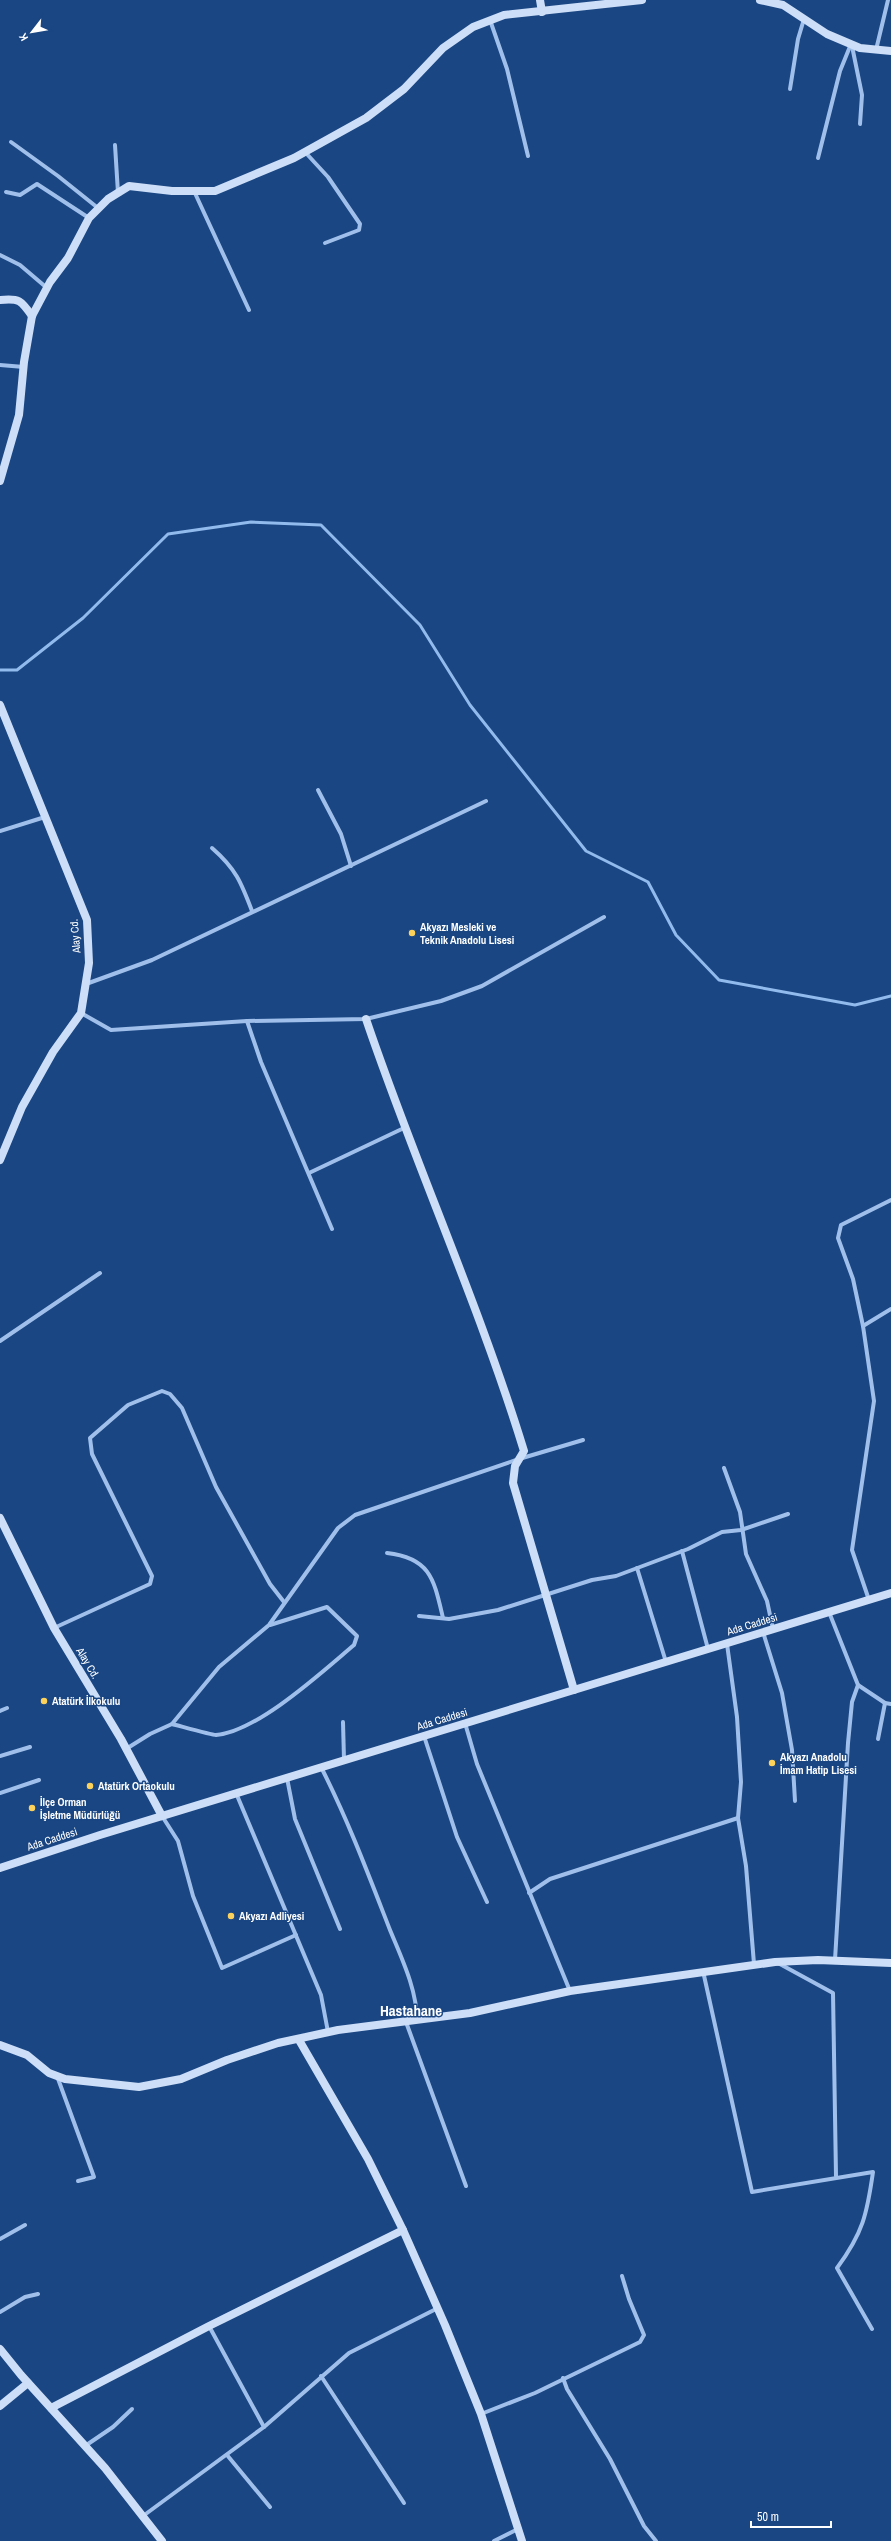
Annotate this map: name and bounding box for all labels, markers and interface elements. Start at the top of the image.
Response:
north arrow [12,12,52,52]
text: K [16,30,31,44]
street label: Alay Cd. [67,918,84,955]
place label: Akyazı Mesleki ve Teknik Anadolu Lisesi [420,920,514,947]
marker: Akyazı Mesleki ve Teknik Anadolu Lisesi [407,928,417,938]
street label: Ada Caddesi [724,1610,779,1639]
street label: Alay Cd. [73,1644,103,1681]
place label: Atatürk İlkokulu [52,1694,120,1708]
marker: Atatürk İlkokulu [39,1696,49,1706]
street label: Ada Caddesi [414,1705,469,1734]
place label: Akyazı Anadolu İmam Hatip Lisesi [780,1750,857,1777]
marker: Akyazı Anadolu İmam Hatip Lisesi [767,1758,777,1768]
place label: Atatürk Ortaokulu [98,1779,175,1793]
marker: Atatürk Ortaokulu [85,1781,95,1791]
place label: İlçe Orman İşletme Müdürlüğü [40,1795,120,1822]
marker: İlçe Orman İşletme Müdürlüğü [27,1803,37,1813]
street label: Ada Caddesi [24,1824,79,1854]
place label: Akyazı Adliyesi [239,1909,304,1923]
marker: Akyazı Adliyesi [226,1911,236,1921]
district label: Hastahane [380,2000,442,2021]
scale bar [751,2503,831,2529]
text: 50 m [757,2509,779,2525]

